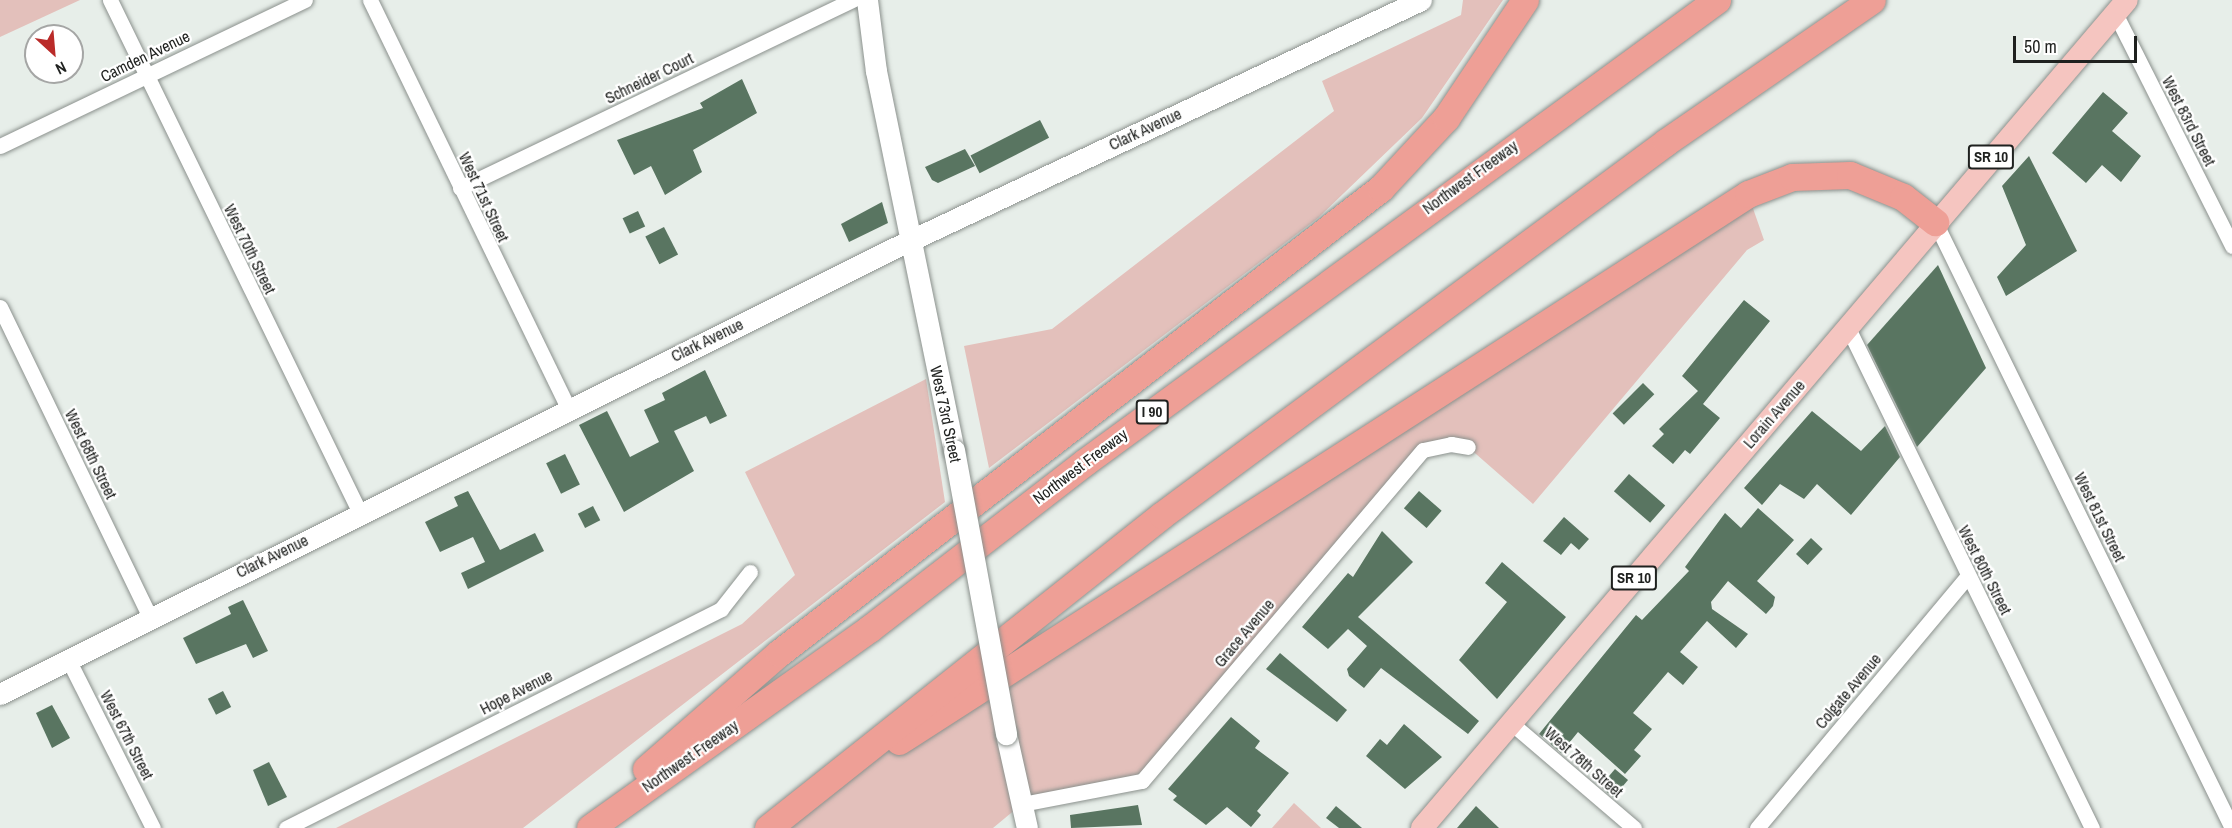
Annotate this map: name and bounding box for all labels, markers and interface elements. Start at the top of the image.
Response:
north arrow [24,24,84,84]
scale bar [2016,24,2140,62]
street label: Camden Avenue [97,26,193,86]
text: 50 m [2024,34,2057,59]
street label: Schneider Court [602,48,696,108]
text: N [52,56,70,80]
street label: West 83rd Street [2158,73,2220,169]
street label: Clark Avenue [1105,104,1185,154]
street label: Northwest Freeway [1419,136,1521,218]
road number: SR 10 [1967,145,2015,169]
street label: West 71st Street [455,149,513,245]
street label: West 70th Street [220,201,280,297]
street label: Clark Avenue [668,314,746,366]
street label: West 73rd Street [926,364,966,464]
street label: Lorain Avenue [1739,376,1809,452]
road number: I 90 [1136,400,1168,424]
street label: West 68th Street [61,406,121,502]
street label: Northwest Freeway [1029,424,1131,508]
street label: West 81st Street [2070,469,2130,565]
street label: West 80th Street [1954,522,2016,618]
street label: Clark Avenue [233,530,311,582]
road number: SR 10 [1610,566,1658,590]
street label: Grace Avenue [1210,595,1278,671]
street label: Colgate Avenue [1811,649,1885,733]
street label: Hope Avenue [476,665,556,719]
street label: West 67th Street [96,687,158,783]
street label: Northwest Freeway [638,716,742,796]
street label: West 78th Street [1541,723,1627,801]

